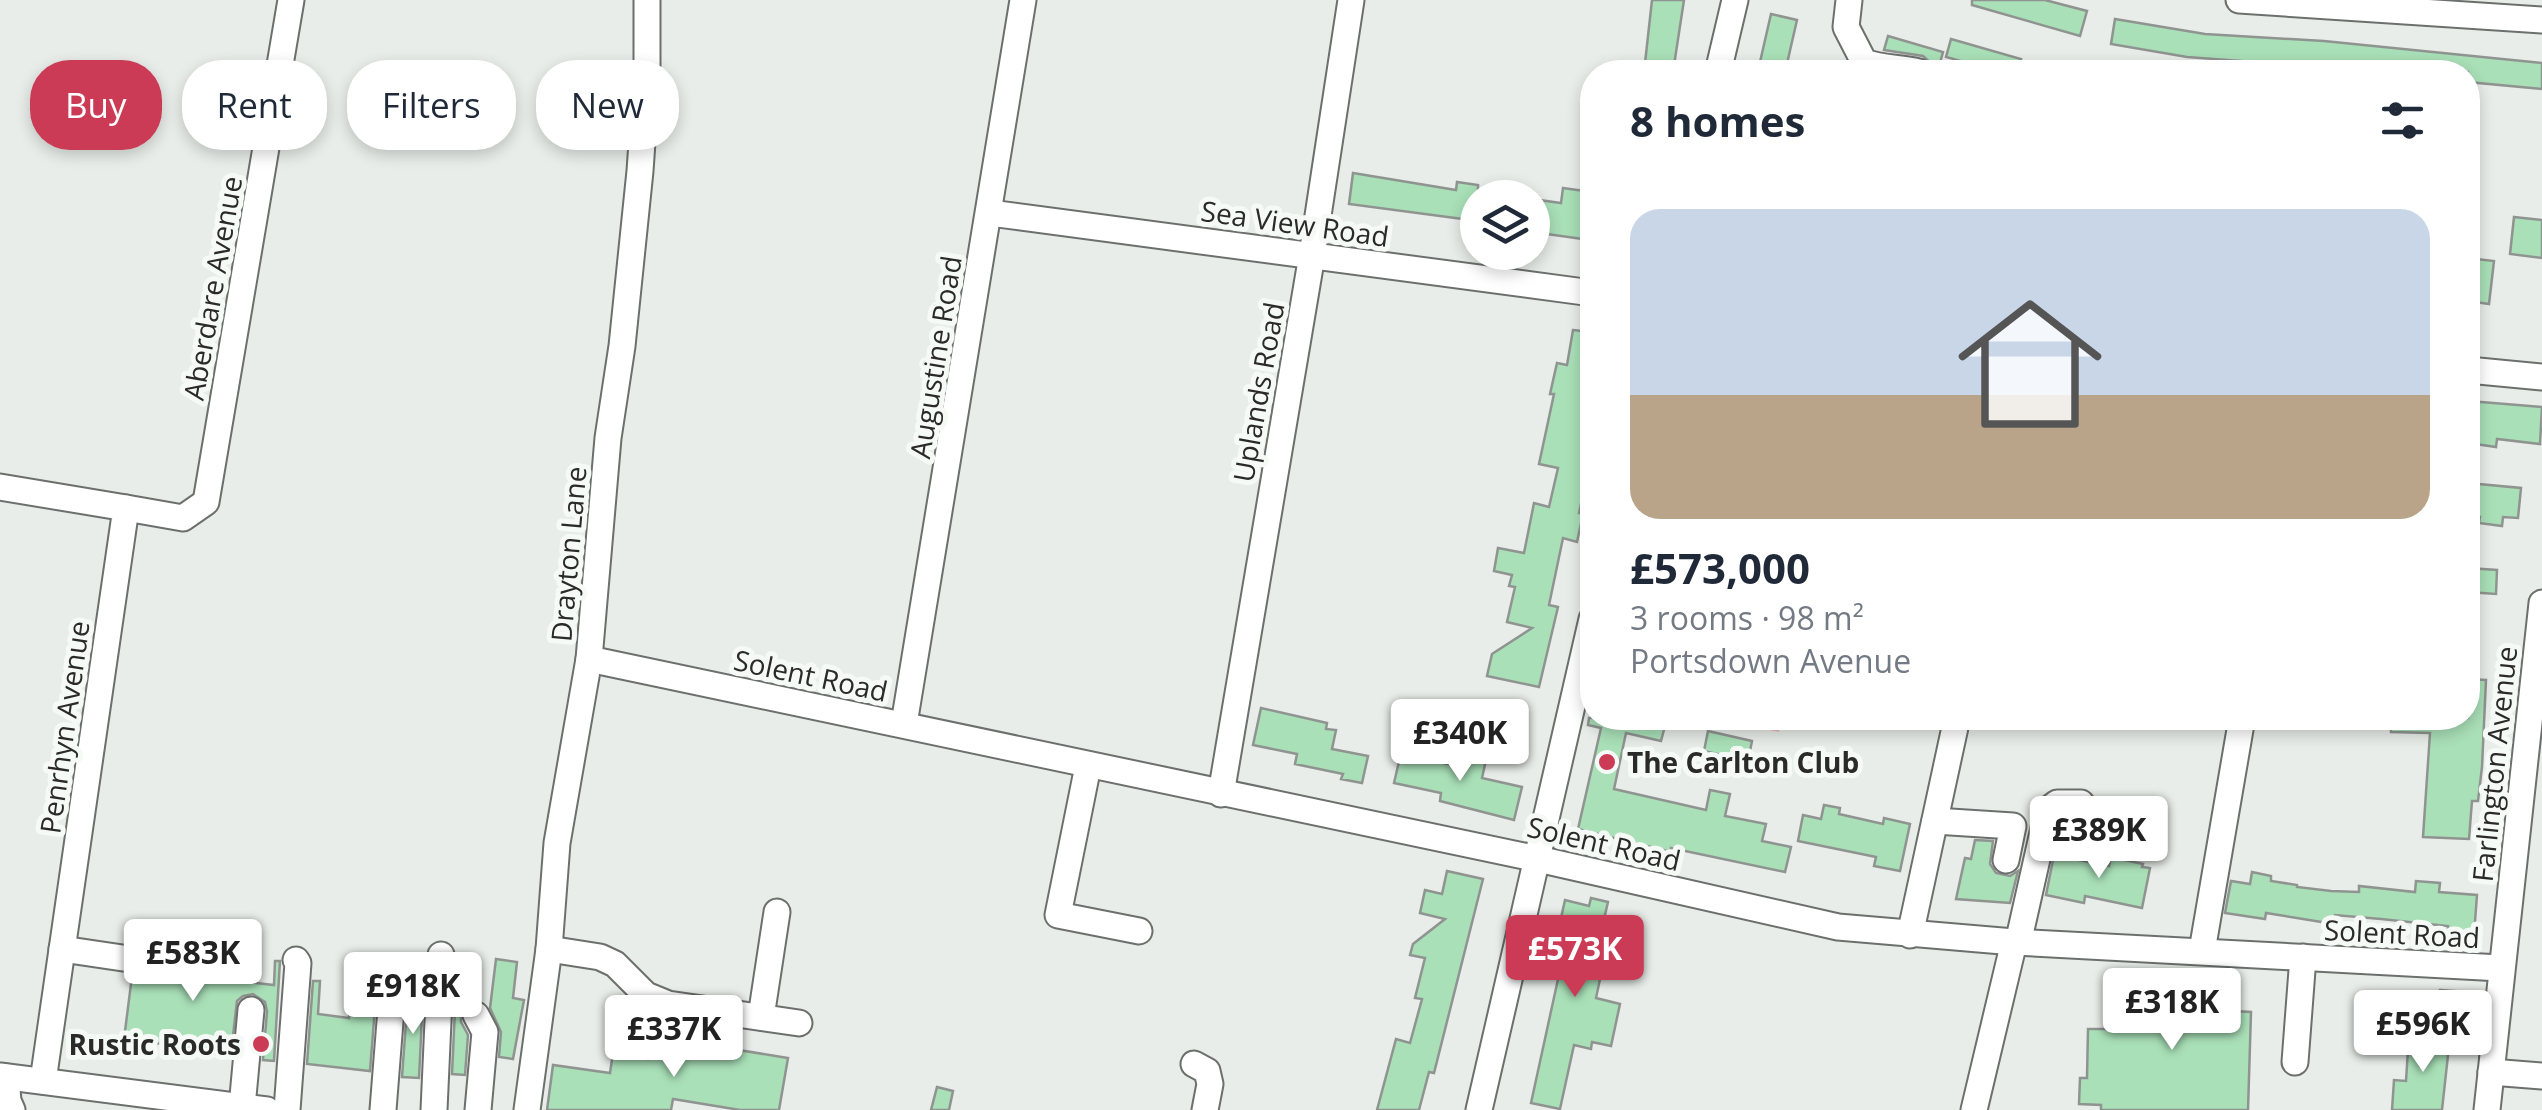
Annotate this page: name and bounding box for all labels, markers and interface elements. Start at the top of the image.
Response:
chip: Buy [30,60,162,150]
chip: Rent [182,60,327,150]
chip: Filters [347,60,516,150]
chip: New [536,60,679,150]
text: 8 homes [1630,92,1805,149]
icon: filters [2375,93,2430,148]
street label: Aberdare Avenue [174,173,250,403]
map controls [1460,180,1550,270]
button: layers [1460,180,1550,270]
street label: Sea View Road [1199,191,1391,255]
street label: Augustine Road [900,253,970,461]
icon: home [1940,274,2120,454]
street label: Uplands Road [1223,299,1293,485]
street label: Drayton Lane [541,465,595,643]
text: £573,000 [1630,539,1810,596]
text: 3 rooms · 98 m² [1630,596,1864,639]
street label: Penrhyn Avenue [30,618,98,836]
text: Portsdown Avenue [1630,639,1911,682]
street label: Solent Road [731,640,891,710]
street label: Farlington Avenue [2463,644,2525,884]
pin: £340K [1390,699,1530,784]
text: £340K [1413,710,1507,753]
place label: The Carlton Club [1627,743,1859,781]
marker: The Carlton Club [1596,751,1618,773]
pin: £389K [2029,796,2169,881]
street label: Solent Road [1524,807,1684,879]
text: £389K [2052,807,2146,850]
street label: Solent Road [2323,910,2481,956]
pin: £573K [1505,915,1645,1000]
pin: £583K [123,919,263,1004]
text: £573K [1528,926,1622,969]
text: £583K [146,930,240,973]
pin: £918K [343,952,483,1037]
text: £918K [366,963,460,1006]
pin: £318K [2102,968,2242,1053]
text: £318K [2125,979,2219,1022]
pin: £596K [2353,990,2493,1075]
pin: £337K [604,995,744,1080]
text: £596K [2376,1001,2470,1044]
text: £337K [627,1006,721,1049]
place label: Rustic Roots [69,1025,241,1063]
marker: Rustic Roots [250,1033,272,1055]

